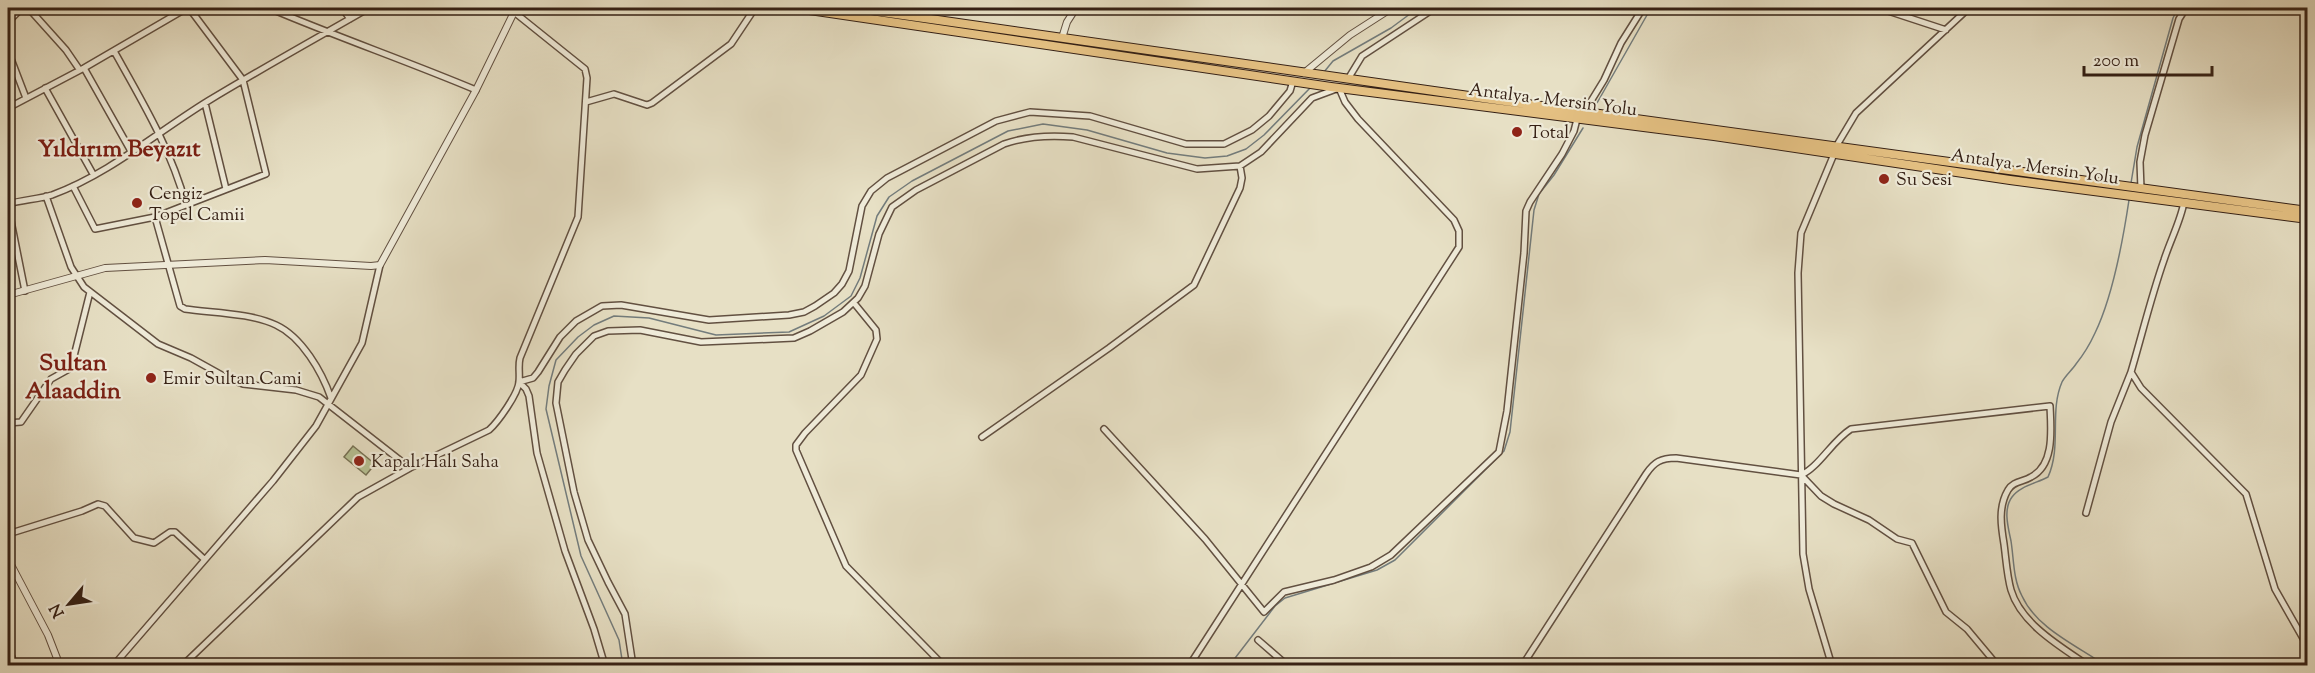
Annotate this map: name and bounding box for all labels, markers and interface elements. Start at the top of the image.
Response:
scale bar [2084,39,2212,77]
text: 200 m [2093,49,2139,75]
street label: Antalya - Mersin Yolu [1467,78,1638,124]
place label: Total [1529,121,1569,147]
marker: Total [1510,125,1524,139]
district label: Yıldırım Beyazıt [38,133,201,167]
street label: Antalya - Mersin Yolu [1949,143,2120,193]
place label: Su Sesi [1896,168,1952,194]
marker: Su Sesi [1877,172,1891,186]
place label: Cengiz Topel Camii [149,182,245,229]
marker: Cengiz Topel Camii [130,196,144,210]
district label: Sultan Alaaddin [25,347,122,409]
place label: Emir Sultan Cami [163,367,302,393]
marker: Emir Sultan Cami [144,371,158,385]
place label: Kapalı Halı Saha [371,450,499,476]
marker: Kapalı Halı Saha [352,454,366,468]
north arrow [39,574,99,634]
text: N [45,599,71,621]

